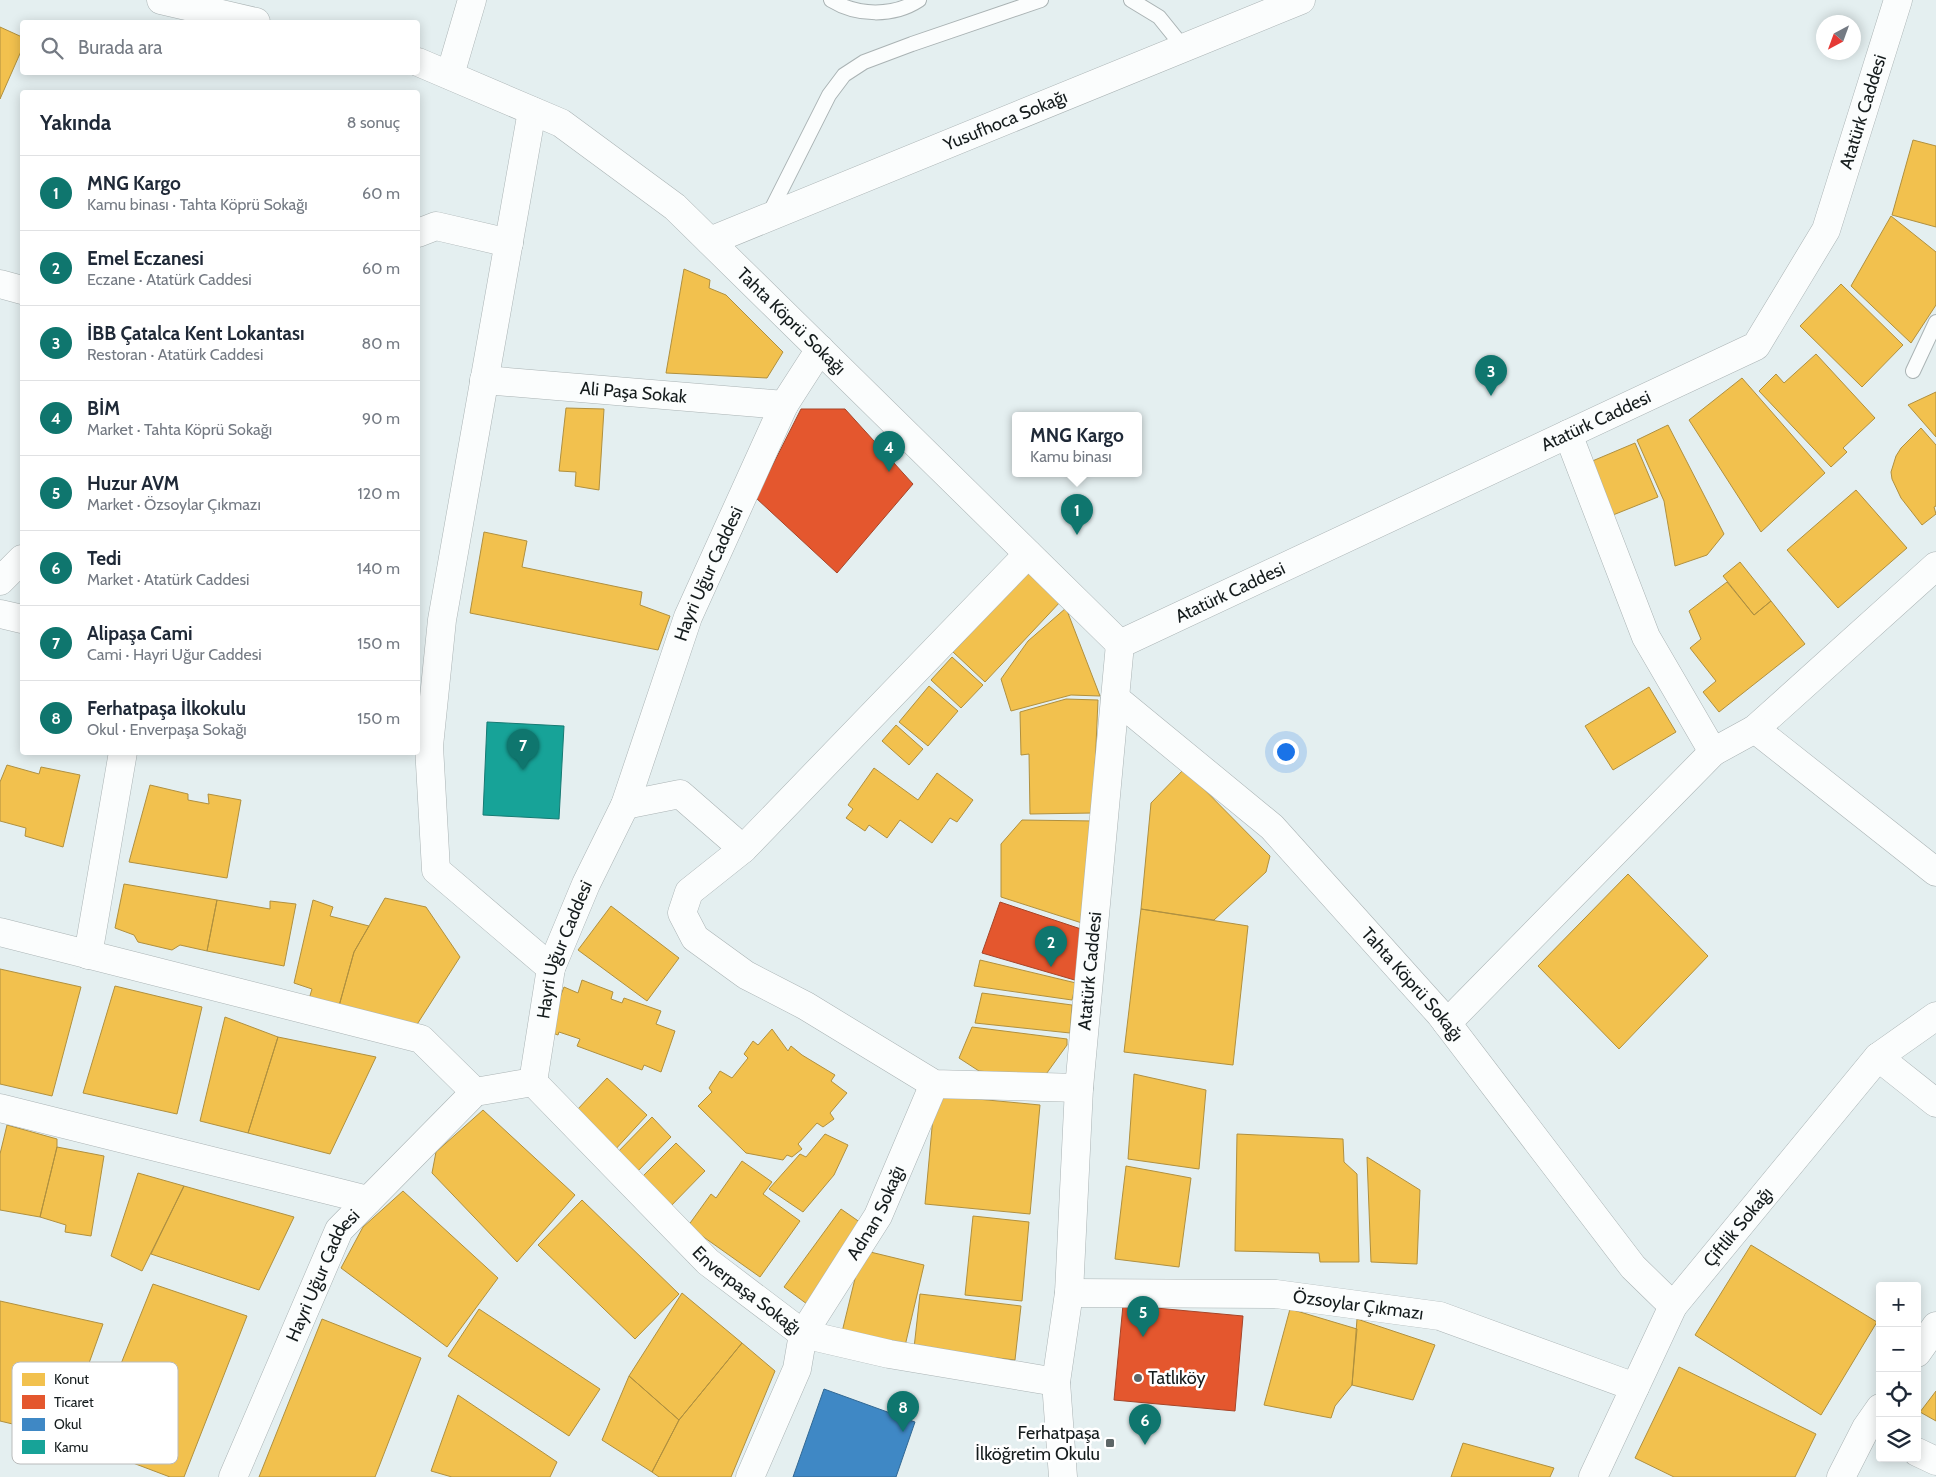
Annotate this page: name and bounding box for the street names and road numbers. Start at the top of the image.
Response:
street label: Atatürk Caddesi [1835,52,1891,172]
street label: Yusufhoca Sokağı [939,85,1071,156]
street label: Tahta Köprü Sokağı [732,263,850,379]
street label: Ali Paşa Sokak [579,377,689,408]
street label: Atatürk Caddesi [1538,386,1654,456]
street label: Hayri Uğur Caddesi [670,503,748,644]
street label: Atatürk Caddesi [1172,557,1289,628]
street label: Hayri Uğur Caddesi [532,877,597,1020]
street label: Atatürk Caddesi [1073,911,1106,1031]
street label: Tahta Köprü Sokağı [1357,923,1468,1046]
street label: Adnan Sokağı [842,1162,909,1264]
street label: Çiftlik Sokağı [1699,1183,1777,1272]
street label: Hayri Uğur Caddesi [281,1205,364,1345]
street label: Enverpaşa Sokağı [688,1241,805,1340]
street label: Özsoylar Çıkmazı [1292,1285,1425,1325]

